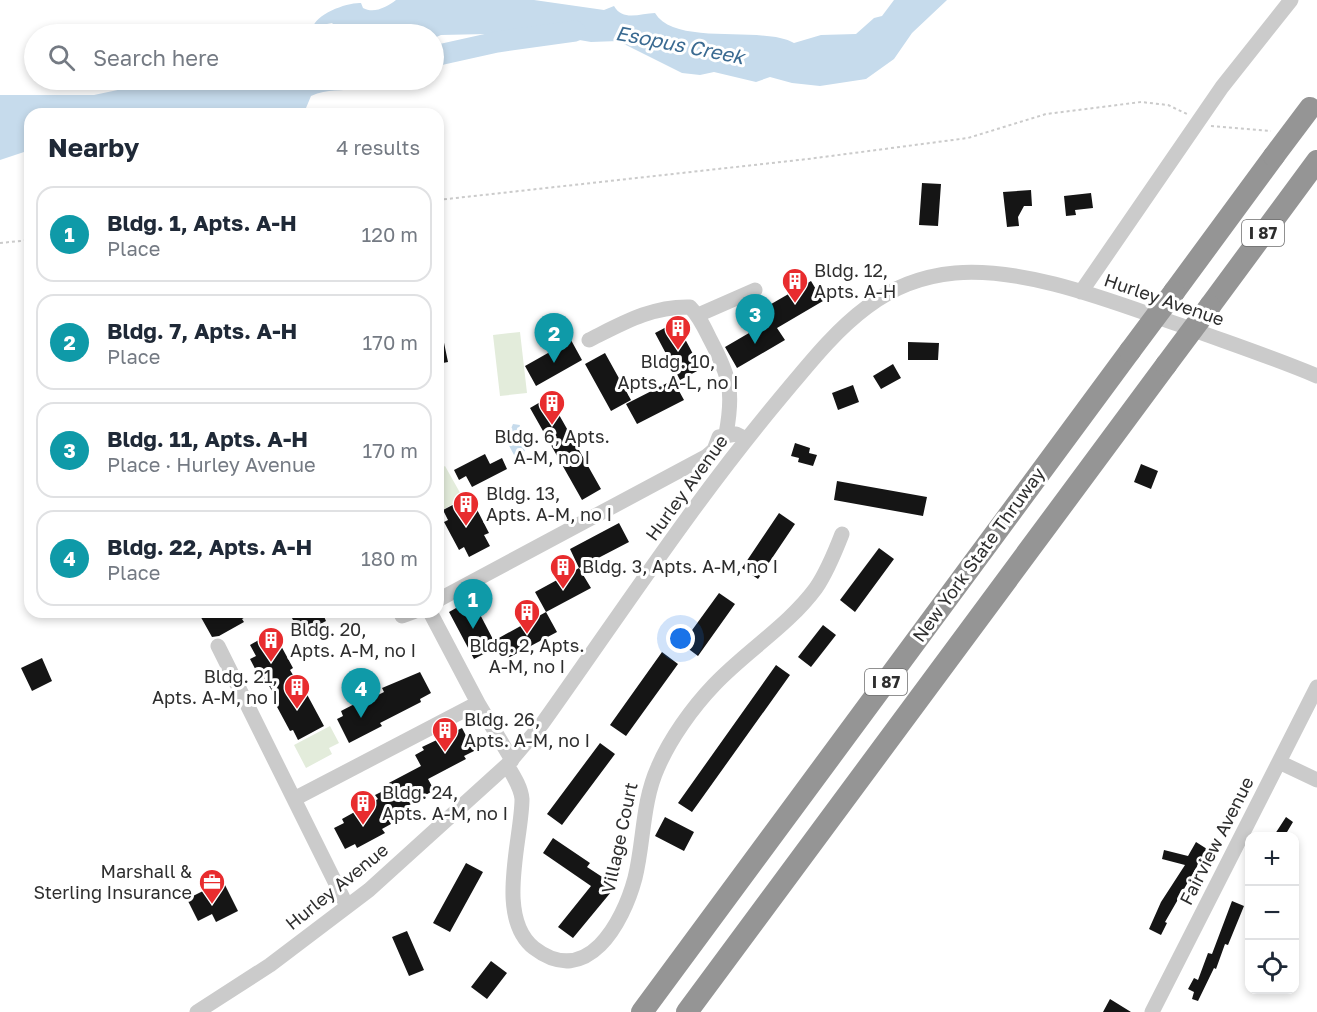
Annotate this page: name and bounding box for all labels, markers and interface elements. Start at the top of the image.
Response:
water label: Esopus Creek [614,20,749,69]
search box [24,24,444,90]
icon: search [45,41,78,74]
text: Search here [93,44,219,71]
text: Nearby [48,132,139,163]
text: 4 results [336,135,420,159]
text: Bldg. 1, Apts. A-H [107,209,297,236]
road number: I 87 [1242,220,1284,246]
text: 1 [64,222,75,246]
text: 120 m [362,222,418,246]
text: Place [107,236,160,260]
place label: Bldg. 12, Apts. A-H [814,259,896,302]
building icon: Bldg. 12, Apts. A-H [780,266,810,304]
street label: Hurley Avenue [1101,268,1227,330]
pin: 3 [736,294,774,344]
building icon: Bldg. 10, Apts. A-L, no I [663,313,693,351]
pin: 2 [534,314,574,363]
text: Bldg. 7, Apts. A-H [107,317,297,344]
text: 2 [63,330,76,354]
text: 170 m [363,330,418,354]
text: Place [107,344,160,368]
place label: Bldg. 10, Apts. A-L, no I [617,350,739,393]
building icon: Bldg. 6, Apts. A-M, no I [537,388,567,426]
text: Bldg. 11, Apts. A-H [107,425,308,452]
place label: Bldg. 6, Apts. A-M, no I [494,425,610,468]
street label: Hurley Avenue [640,430,732,545]
text: 3 [63,438,76,462]
text: 170 m [363,438,418,462]
text: Place · Hurley Avenue [107,452,316,476]
street label: New York State Thruway [907,463,1049,646]
place label: Bldg. 13, Apts. A-M, no I [486,482,612,525]
building icon: Bldg. 13, Apts. A-M, no I [451,489,481,527]
text: Bldg. 22, Apts. A-H [107,533,312,560]
text: 4 [63,546,76,570]
text: 180 m [361,546,418,570]
building icon: Bldg. 3, Apts. A-M, no I [548,552,578,590]
place label: Bldg. 3, Apts. A-M, no I [582,555,778,577]
text: Place [107,560,160,584]
pin: 1 [454,580,492,629]
building icon: Bldg. 2, Apts. A-M, no I [512,597,542,635]
place label: Bldg. 20, Apts. A-M, no I [290,618,416,661]
your location [666,624,695,653]
building icon: Bldg. 20, Apts. A-M, no I [256,625,286,663]
place label: Bldg. 2, Apts. A-M, no I [469,634,585,677]
place label: Bldg. 21, Apts. A-M, no I [152,665,278,708]
pin: 4 [342,668,380,718]
road number: I 87 [865,669,907,695]
building icon: Bldg. 21, Apts. A-M, no I [282,672,312,710]
place label: Bldg. 26, Apts. A-M, no I [464,708,590,751]
building icon: Bldg. 26, Apts. A-M, no I [430,715,460,753]
street label: Fairview Avenue [1174,773,1258,908]
street label: Village Court [597,780,642,895]
place label: Bldg. 24, Apts. A-M, no I [382,781,508,824]
building icon: Bldg. 24, Apts. A-M, no I [348,788,378,826]
map controls [1245,832,1299,994]
button: + [1245,832,1299,886]
street label: Hurley Avenue [281,838,392,934]
place label: Marshall & Sterling Insurance [33,860,192,903]
office icon: Marshall & Sterling Insurance [197,867,227,905]
button: − [1245,886,1299,940]
button: locate [1245,940,1299,994]

